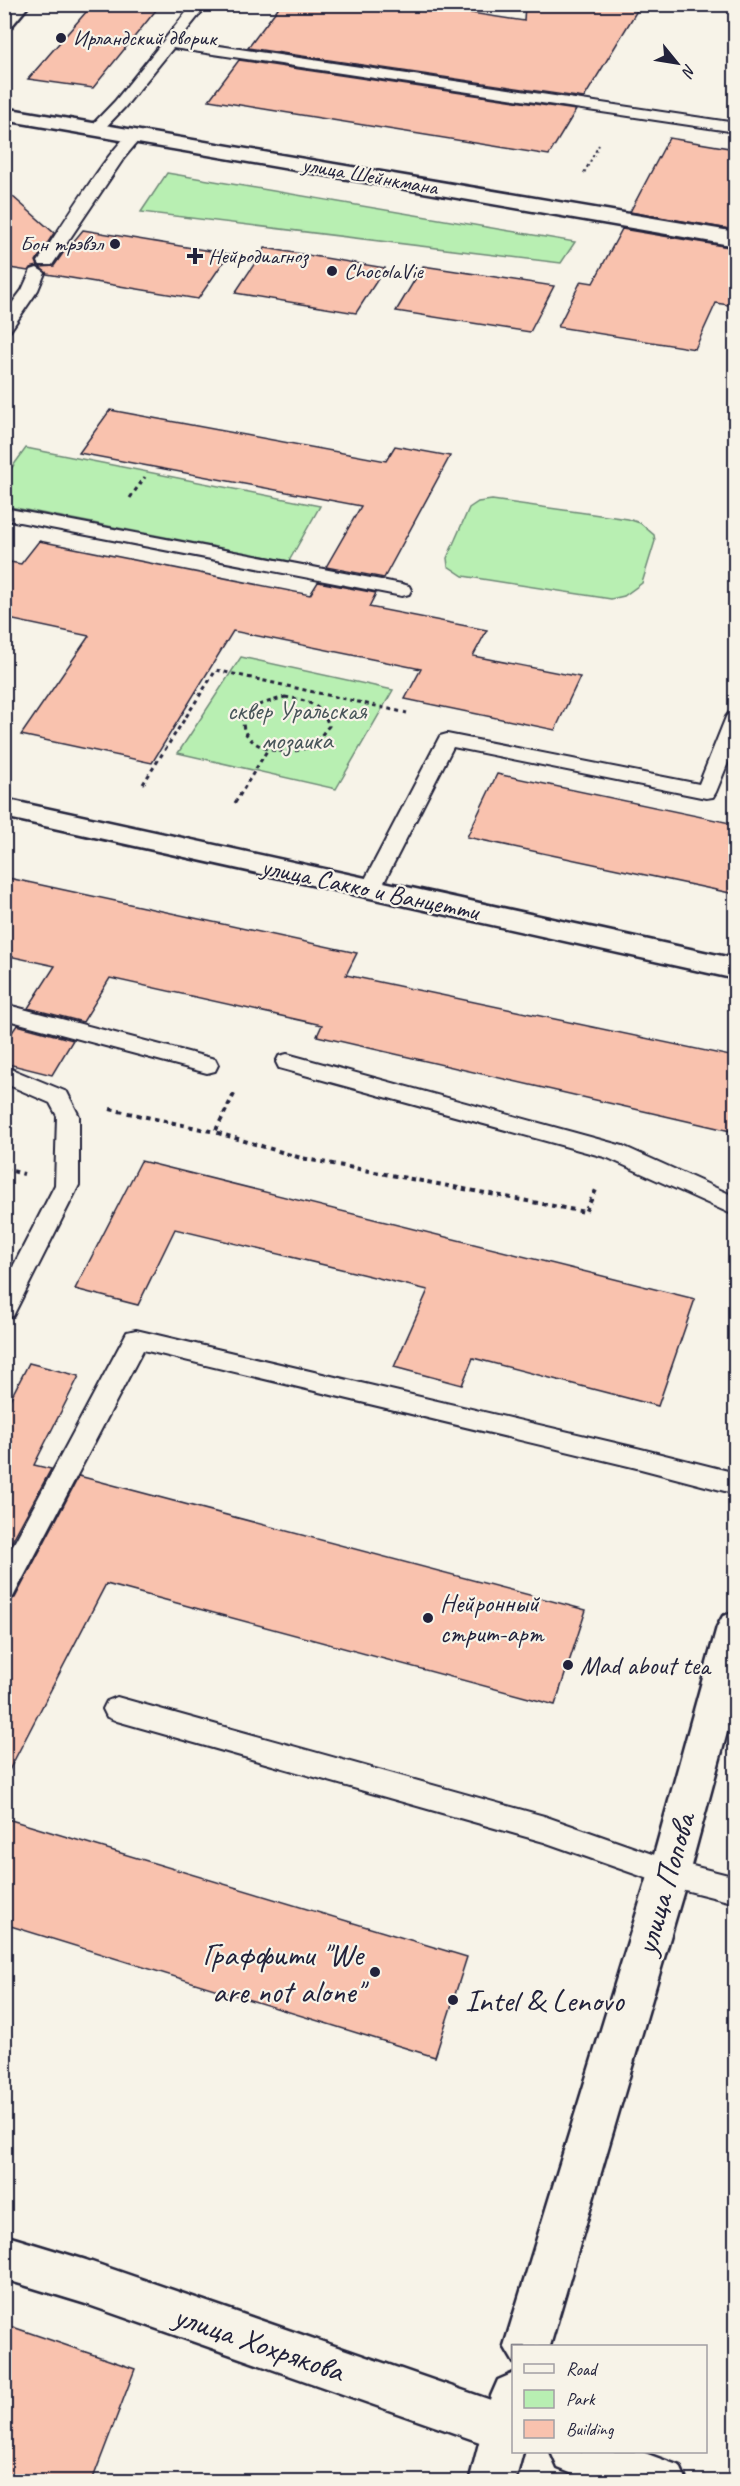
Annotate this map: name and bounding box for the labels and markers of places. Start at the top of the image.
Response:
place label: Ирландский дворик [73,24,218,52]
marker: Ирландский дворик [54,31,68,45]
place label: Бон трэвэл [20,230,105,258]
marker: Бон трэвэл [108,237,122,251]
place label: Нейродиагноз [208,242,310,270]
marker: Нейродиагноз [186,247,204,265]
place label: ChocolaVie [344,257,424,285]
marker: ChocolaVie [325,264,339,278]
place label: Нейронный стрит-арт [440,1587,545,1650]
marker: Нейронный стрит-арт [421,1611,435,1625]
place label: Mad about tea [580,1649,712,1682]
marker: Mad about tea [561,1658,575,1672]
place label: Граффити "We are not alone" [203,1934,369,2012]
marker: Граффити "We are not alone" [368,1965,382,1979]
place label: Intel & Lenovo [465,1980,625,2021]
marker: Intel & Lenovo [446,1993,460,2007]

